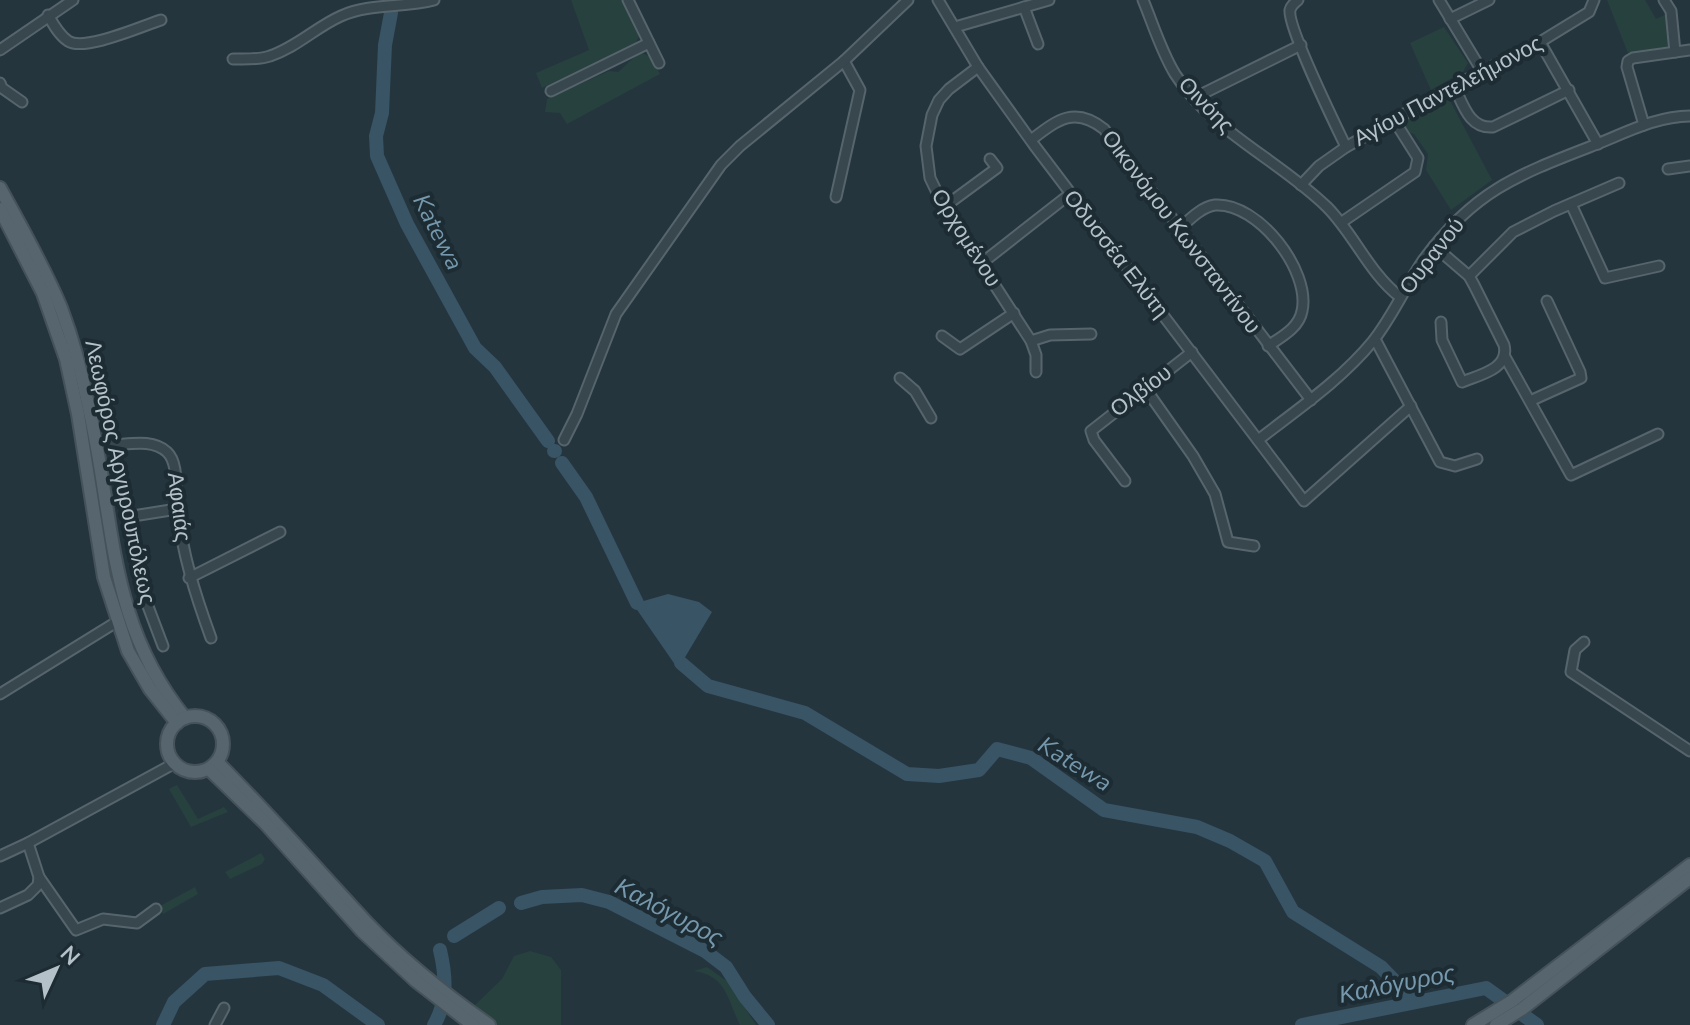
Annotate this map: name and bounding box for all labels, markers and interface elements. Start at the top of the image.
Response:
street label: Αγίου Παντελεήμονος [1348,29,1548,153]
street label: Οινόης [1172,70,1240,140]
street label: Οικονόμου Κωνσταντίνου [1095,124,1267,340]
street label: Ορχομένου [924,183,1008,293]
street label: Οδυσσέα Ελύτη [1057,184,1175,324]
water label: Katewa [405,189,471,275]
street label: Ουρανού [1393,211,1471,301]
street label: Λεωφόρος Αργυρουπόλεως [77,337,163,607]
street label: Ολβίου [1104,358,1178,424]
street label: Αφαιάς [160,470,198,544]
water label: Katewa [1032,729,1118,799]
water label: Καλόγυρος [610,870,729,954]
north arrow [16,929,96,1009]
text: N [53,939,86,972]
water label: Καλόγυρος [1336,957,1458,1011]

